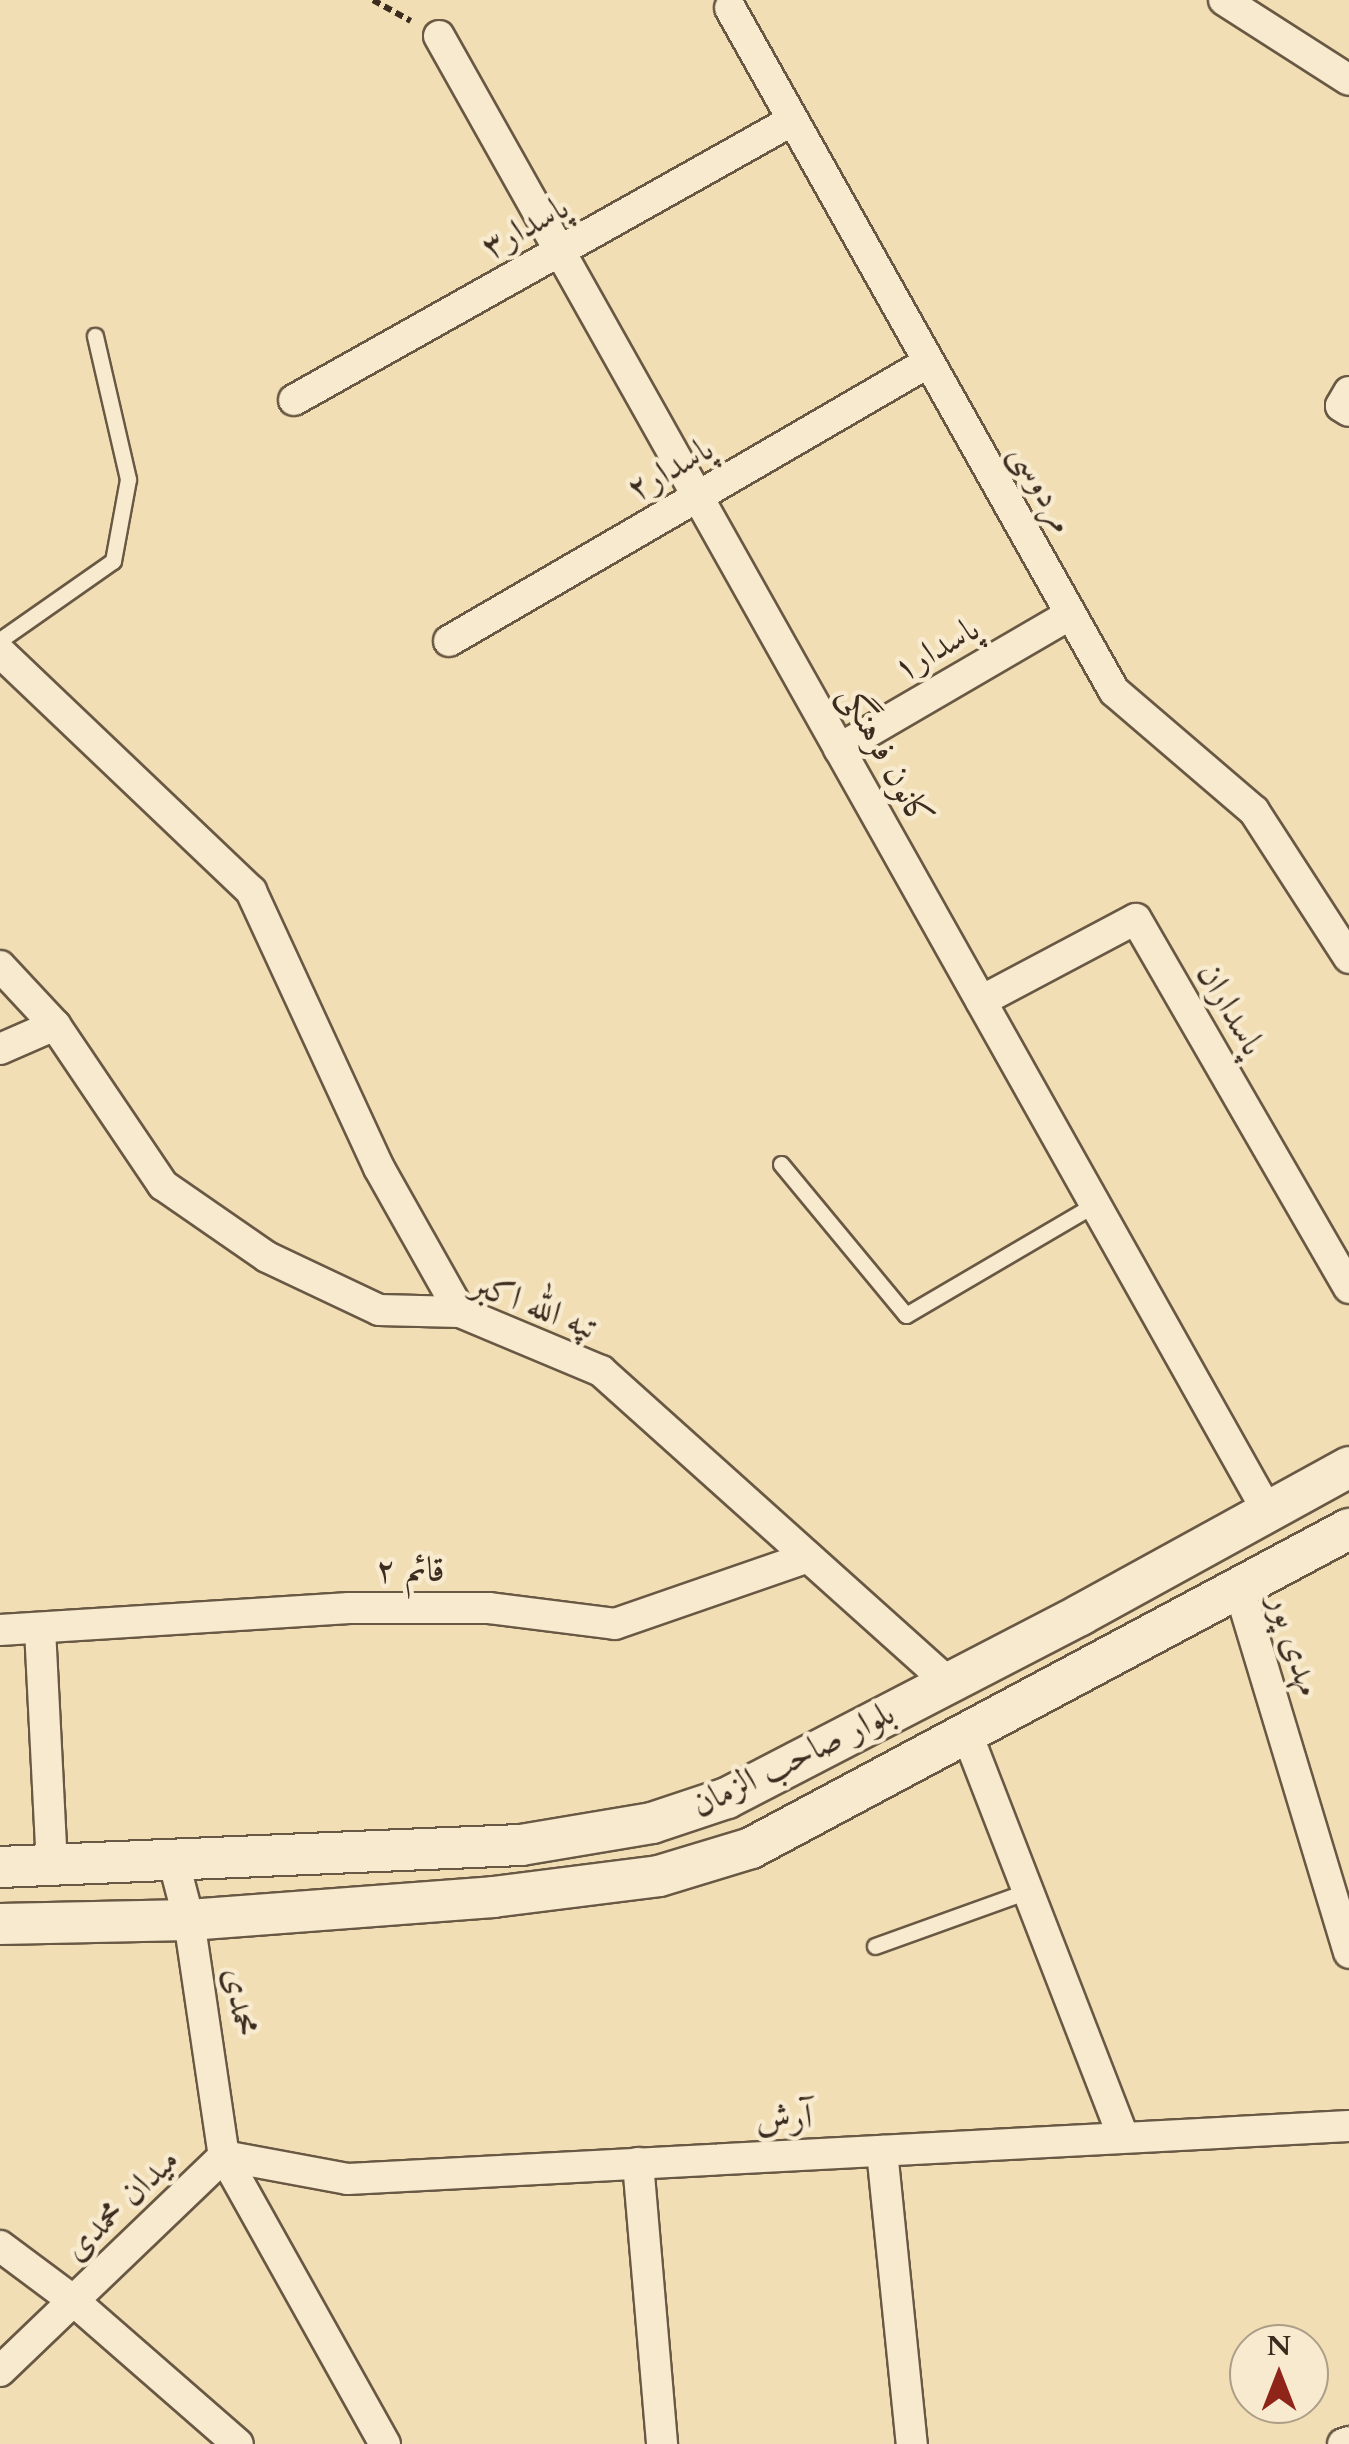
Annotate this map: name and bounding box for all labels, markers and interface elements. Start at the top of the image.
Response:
street label: پاسدار۳ [474,186,576,268]
street label: پاسدار۲ [619,428,721,510]
street label: مردوسی [1001,436,1085,540]
street label: پاسدار۱ [885,608,987,690]
street label: کانون فرهنگی [830,678,942,834]
street label: پاسداران [1188,955,1274,1063]
street label: تپه الله اکبر [466,1263,604,1349]
street label: قائم ۲ [375,1549,445,1591]
street label: مهدی پور [1260,1589,1330,1701]
street label: بلوار صاحب الزمان [685,1692,901,1826]
street label: محمدی [215,1965,267,2039]
street label: آرش [755,2096,813,2140]
street label: میدان محمدی [54,2139,188,2269]
north arrow [1229,2324,1329,2424]
text: N [1267,2327,1291,2365]

